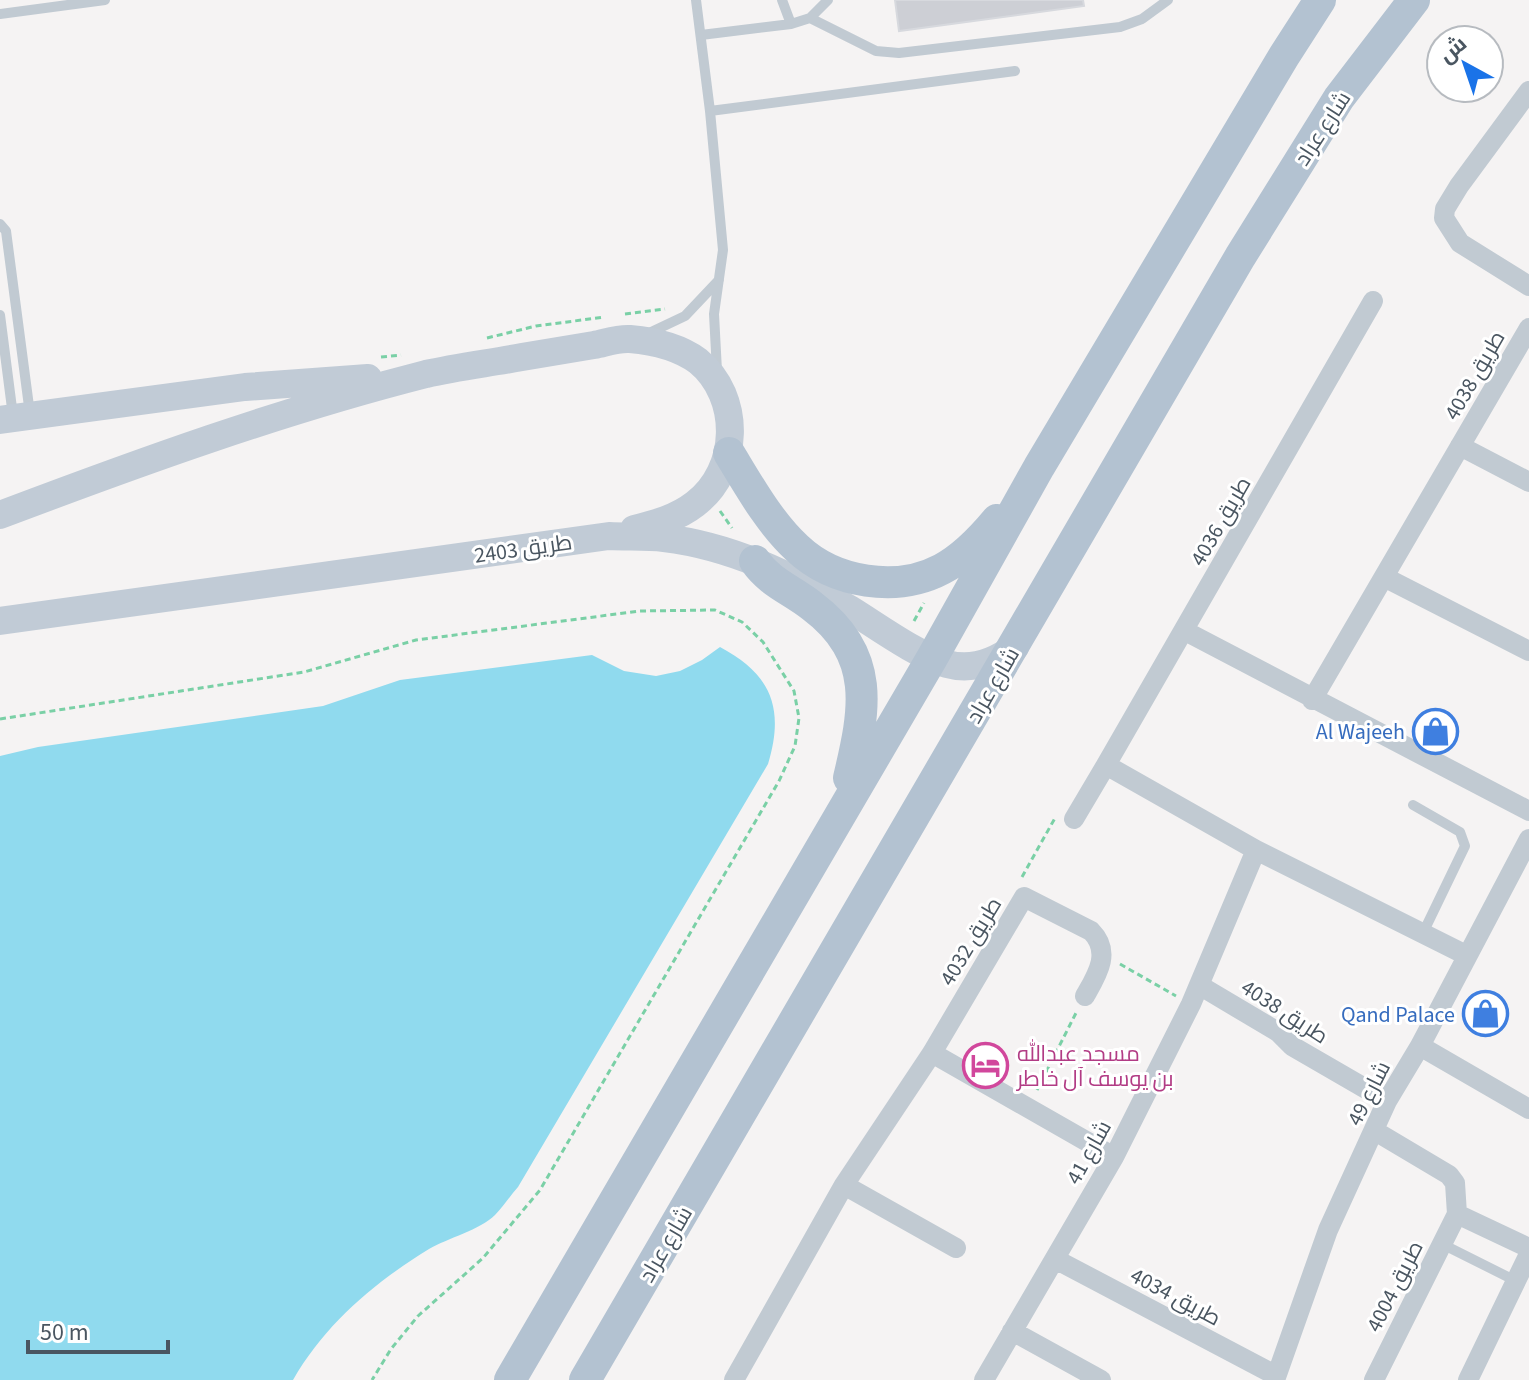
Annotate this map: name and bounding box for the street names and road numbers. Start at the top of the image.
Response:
street label: شارع عراد [1287,85,1359,172]
street label: طريق 4038 [1436,325,1513,426]
street label: طريق 4036 [1182,471,1259,572]
street label: طريق 2403 [472,526,574,572]
street label: شارع عراد [958,641,1028,730]
street label: طريق 4032 [932,891,1010,992]
street label: طريق 4038 [1234,972,1334,1052]
street label: شارع 49 [1339,1055,1399,1131]
street label: شارع 41 [1058,1115,1120,1190]
street label: شارع عراد [631,1200,701,1289]
street label: طريق 4004 [1358,1235,1431,1338]
street label: طريق 4034 [1125,1260,1226,1334]

